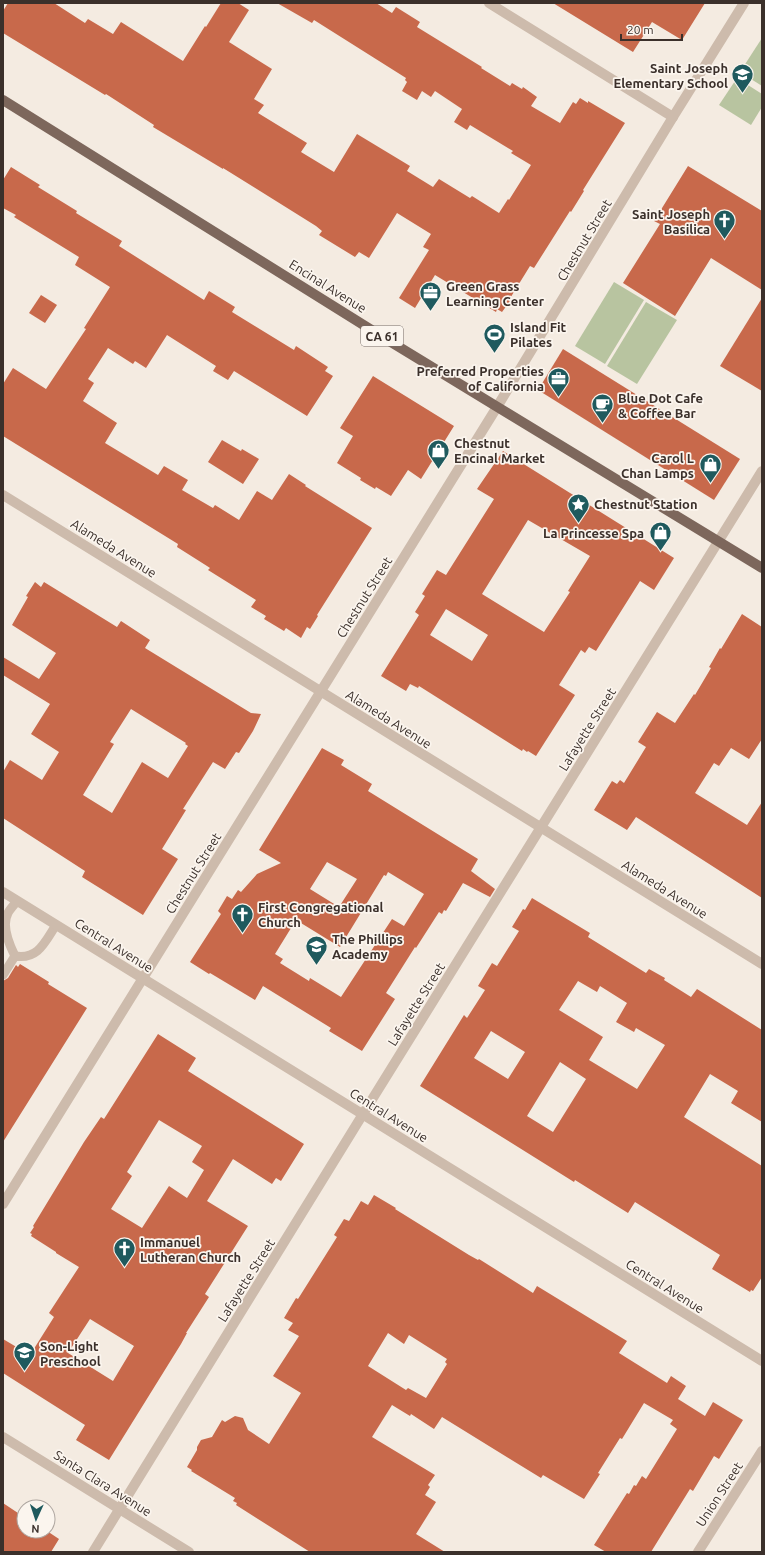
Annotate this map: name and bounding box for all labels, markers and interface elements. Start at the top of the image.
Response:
scale bar [621,16,682,42]
text: 20 m [627,23,654,36]
place label: Saint Joseph Elementary School [613,61,728,90]
school or university icon: Saint Joseph Elementary School [730,62,756,95]
street label: Chestnut Street [554,197,614,283]
place label: Saint Joseph Basilica [632,207,710,236]
church icon: Saint Joseph Basilica [712,208,738,241]
street label: Encinal Avenue [287,257,369,315]
place label: Green Grass Learning Center [446,279,545,308]
office icon: Green Grass Learning Center [417,280,443,313]
place label: Island Fit Pilates [510,320,567,349]
sports icon: Island Fit Pilates [482,321,508,354]
road number: CA 61 [361,326,403,346]
place label: Preferred Properties of California [417,364,544,393]
office icon: Preferred Properties of California [546,365,572,398]
place label: Blue Dot Cafe & Coffee Bar [618,391,703,420]
cafe icon: Blue Dot Cafe & Coffee Bar [590,392,616,425]
place label: Chestnut Encinal Market [454,436,545,465]
shop icon: Chestnut Encinal Market [425,437,451,470]
place label: Carol L Chan Lamps [621,451,694,480]
shop icon: Carol L Chan Lamps [697,452,723,485]
place icon: Chestnut Station [565,491,591,524]
place label: Chestnut Station [594,497,698,511]
street label: Alameda Avenue [69,516,159,580]
shop icon: La Princesse Spa [647,520,673,553]
place label: La Princesse Spa [543,526,644,540]
street label: Chestnut Street [334,554,394,640]
street label: Lafayette Street [556,685,618,773]
street label: Alameda Avenue [344,687,434,751]
street label: Chestnut Street [163,830,223,916]
street label: Alameda Avenue [620,857,710,921]
place label: First Congregational Church [258,900,384,929]
church icon: First Congregational Church [229,901,255,934]
street label: Central Avenue [72,915,156,975]
place label: The Phillips Academy [332,932,403,961]
school or university icon: The Phillips Academy [303,933,329,966]
street label: Lafayette Street [385,960,447,1048]
street label: Central Avenue [347,1085,431,1145]
place label: Immanuel Lutheran Church [140,1235,241,1264]
church icon: Immanuel Lutheran Church [112,1236,138,1269]
street label: Lafayette Street [215,1236,277,1324]
street label: Central Avenue [623,1256,707,1316]
place label: Son-Light Preschool [40,1339,101,1368]
school or university icon: Son-Light Preschool [12,1340,38,1373]
street label: Santa Clara Avenue [52,1447,154,1519]
street label: Union Street [693,1459,745,1529]
north arrow [16,1499,56,1539]
text: N [31,1523,40,1535]

